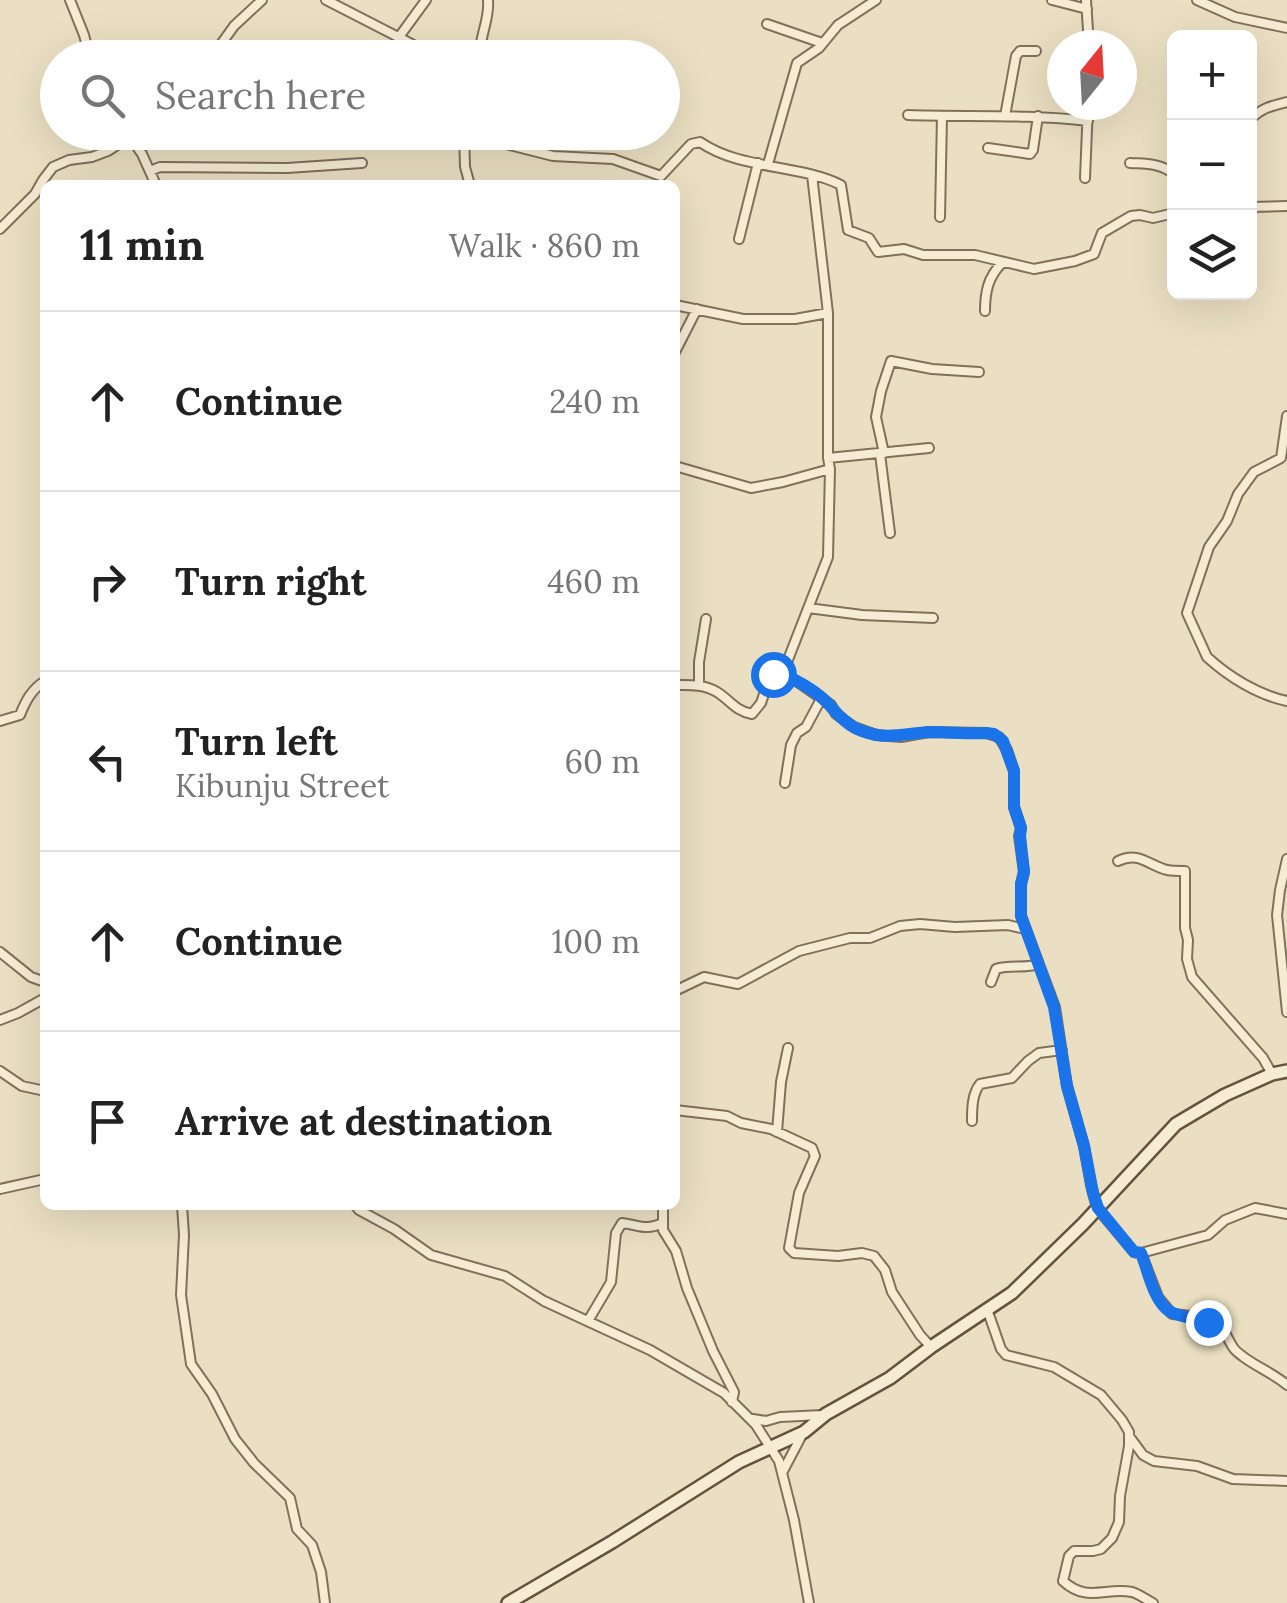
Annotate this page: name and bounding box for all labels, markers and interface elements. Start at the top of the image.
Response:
north arrow [1047,30,1137,120]
map controls [1167,30,1257,300]
button: + [1167,30,1257,120]
search box [40,40,680,150]
icon: search [75,68,130,123]
text: Search here [155,71,366,119]
button: − [1167,120,1257,210]
button: layers [1167,210,1257,300]
text: 11 min [80,218,204,272]
text: Walk · 860 m [449,225,640,266]
icon: ahead [80,374,135,429]
text: Continue [175,377,343,425]
text: 240 m [549,381,640,422]
icon: right [80,554,135,609]
text: Turn right [175,557,366,605]
text: 460 m [547,561,640,602]
route start [751,652,797,698]
text: Turn left [175,717,338,765]
icon: left [80,734,135,789]
text: 60 m [565,741,640,782]
text: Kibunju Street [175,765,389,806]
icon: ahead [80,914,135,969]
text: Continue [175,917,343,965]
text: 100 m [552,921,640,962]
icon: arrive [80,1094,135,1149]
text: Arrive at destination [175,1097,552,1145]
route end [1186,1300,1232,1346]

